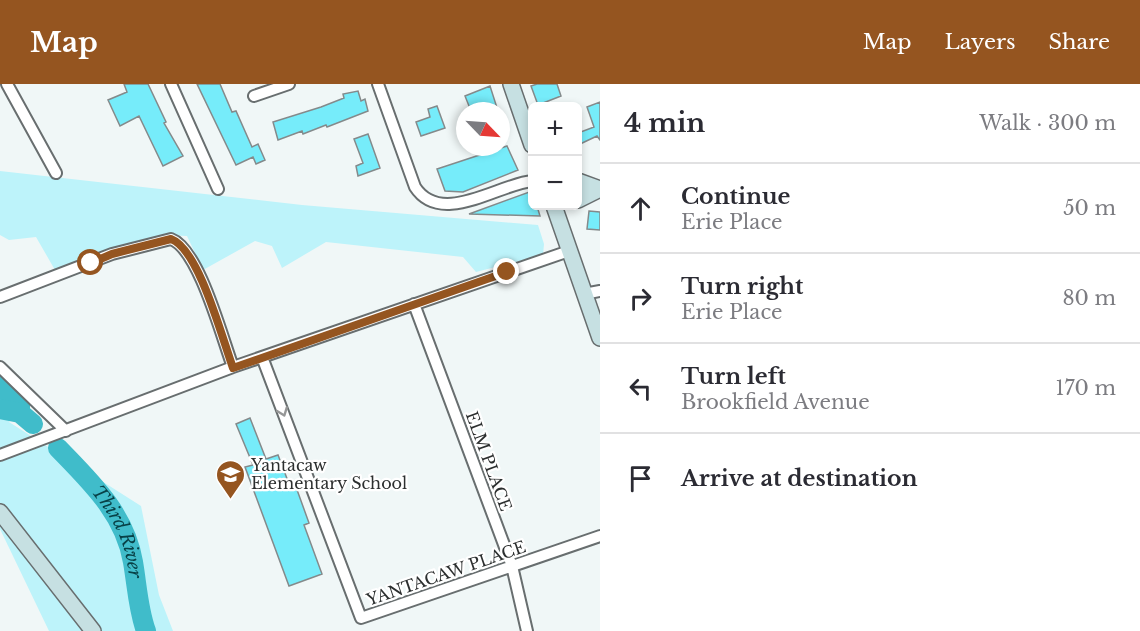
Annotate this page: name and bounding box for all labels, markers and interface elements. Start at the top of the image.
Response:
text: Map [30,25,98,60]
text: Map [863,29,912,55]
text: Layers [945,29,1016,55]
text: Share [1049,29,1110,55]
north arrow [456,102,510,156]
map controls [528,102,582,210]
button: + [528,102,582,156]
text: 4 min [624,107,705,139]
text: Walk · 300 m [979,111,1116,135]
button: − [528,156,582,210]
text: Continue [681,183,790,210]
icon: ahead [624,192,657,225]
text: 50 m [1063,196,1116,220]
text: Erie Place [681,210,783,234]
route start [77,249,103,275]
route end [493,258,519,284]
text: Turn right [681,273,803,300]
icon: right [624,282,657,315]
text: 80 m [1062,286,1116,310]
text: Erie Place [681,300,783,324]
text: Turn left [681,363,786,390]
icon: left [624,372,657,405]
text: 170 m [1056,376,1116,400]
text: Brookfield Avenue [681,390,870,414]
one-way arrow [275,406,288,417]
street label: ELM PLACE [462,409,516,513]
place label: Yantacaw Elementary School [250,455,407,493]
school or university icon: Yantacaw Elementary School [214,458,246,500]
icon: arrive [624,462,657,495]
text: Arrive at destination [681,465,918,492]
water label: Third River [87,481,146,580]
street label: YANTACAW PLACE [363,536,528,610]

